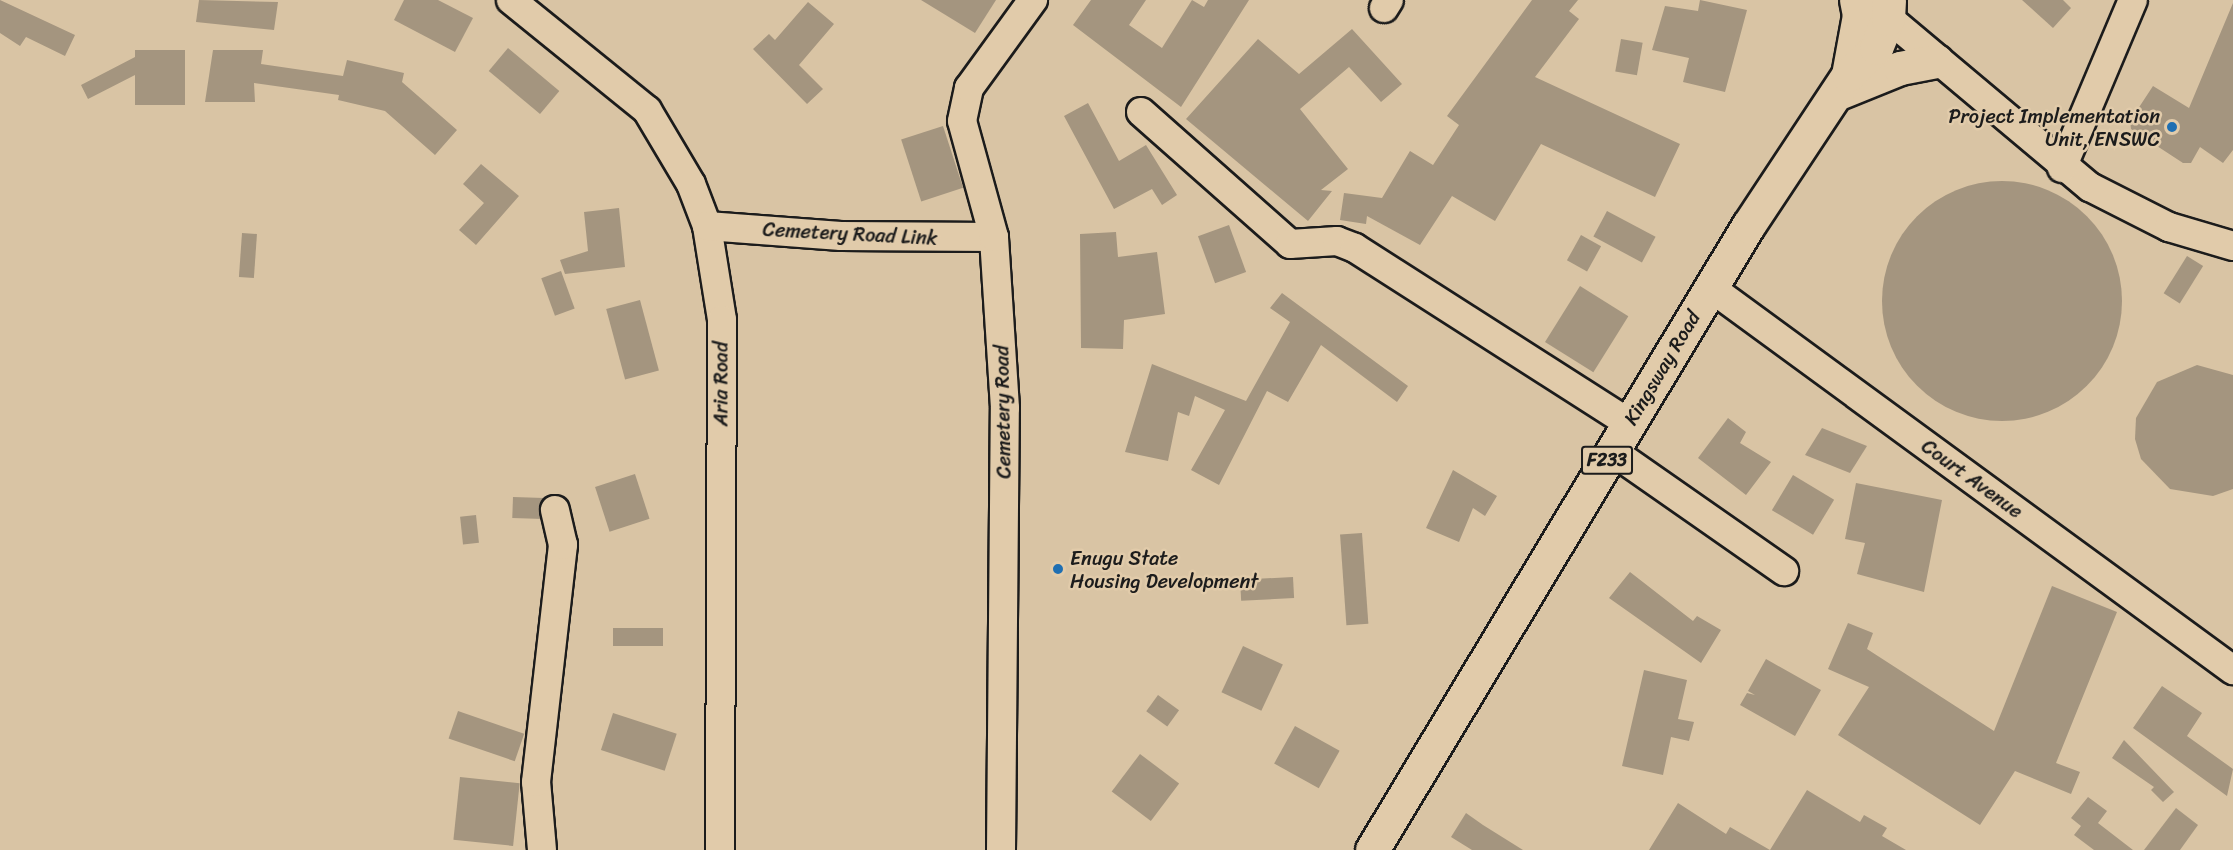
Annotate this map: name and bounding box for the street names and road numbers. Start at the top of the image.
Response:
street label: Cemetery Road Link [762,217,938,251]
street label: Kingsway Road [1618,306,1706,430]
street label: Aria Road [709,342,733,426]
street label: Cemetery Road [990,345,1016,479]
street label: Court Avenue [1917,434,2027,524]
road number: F233 [1580,445,1634,475]

